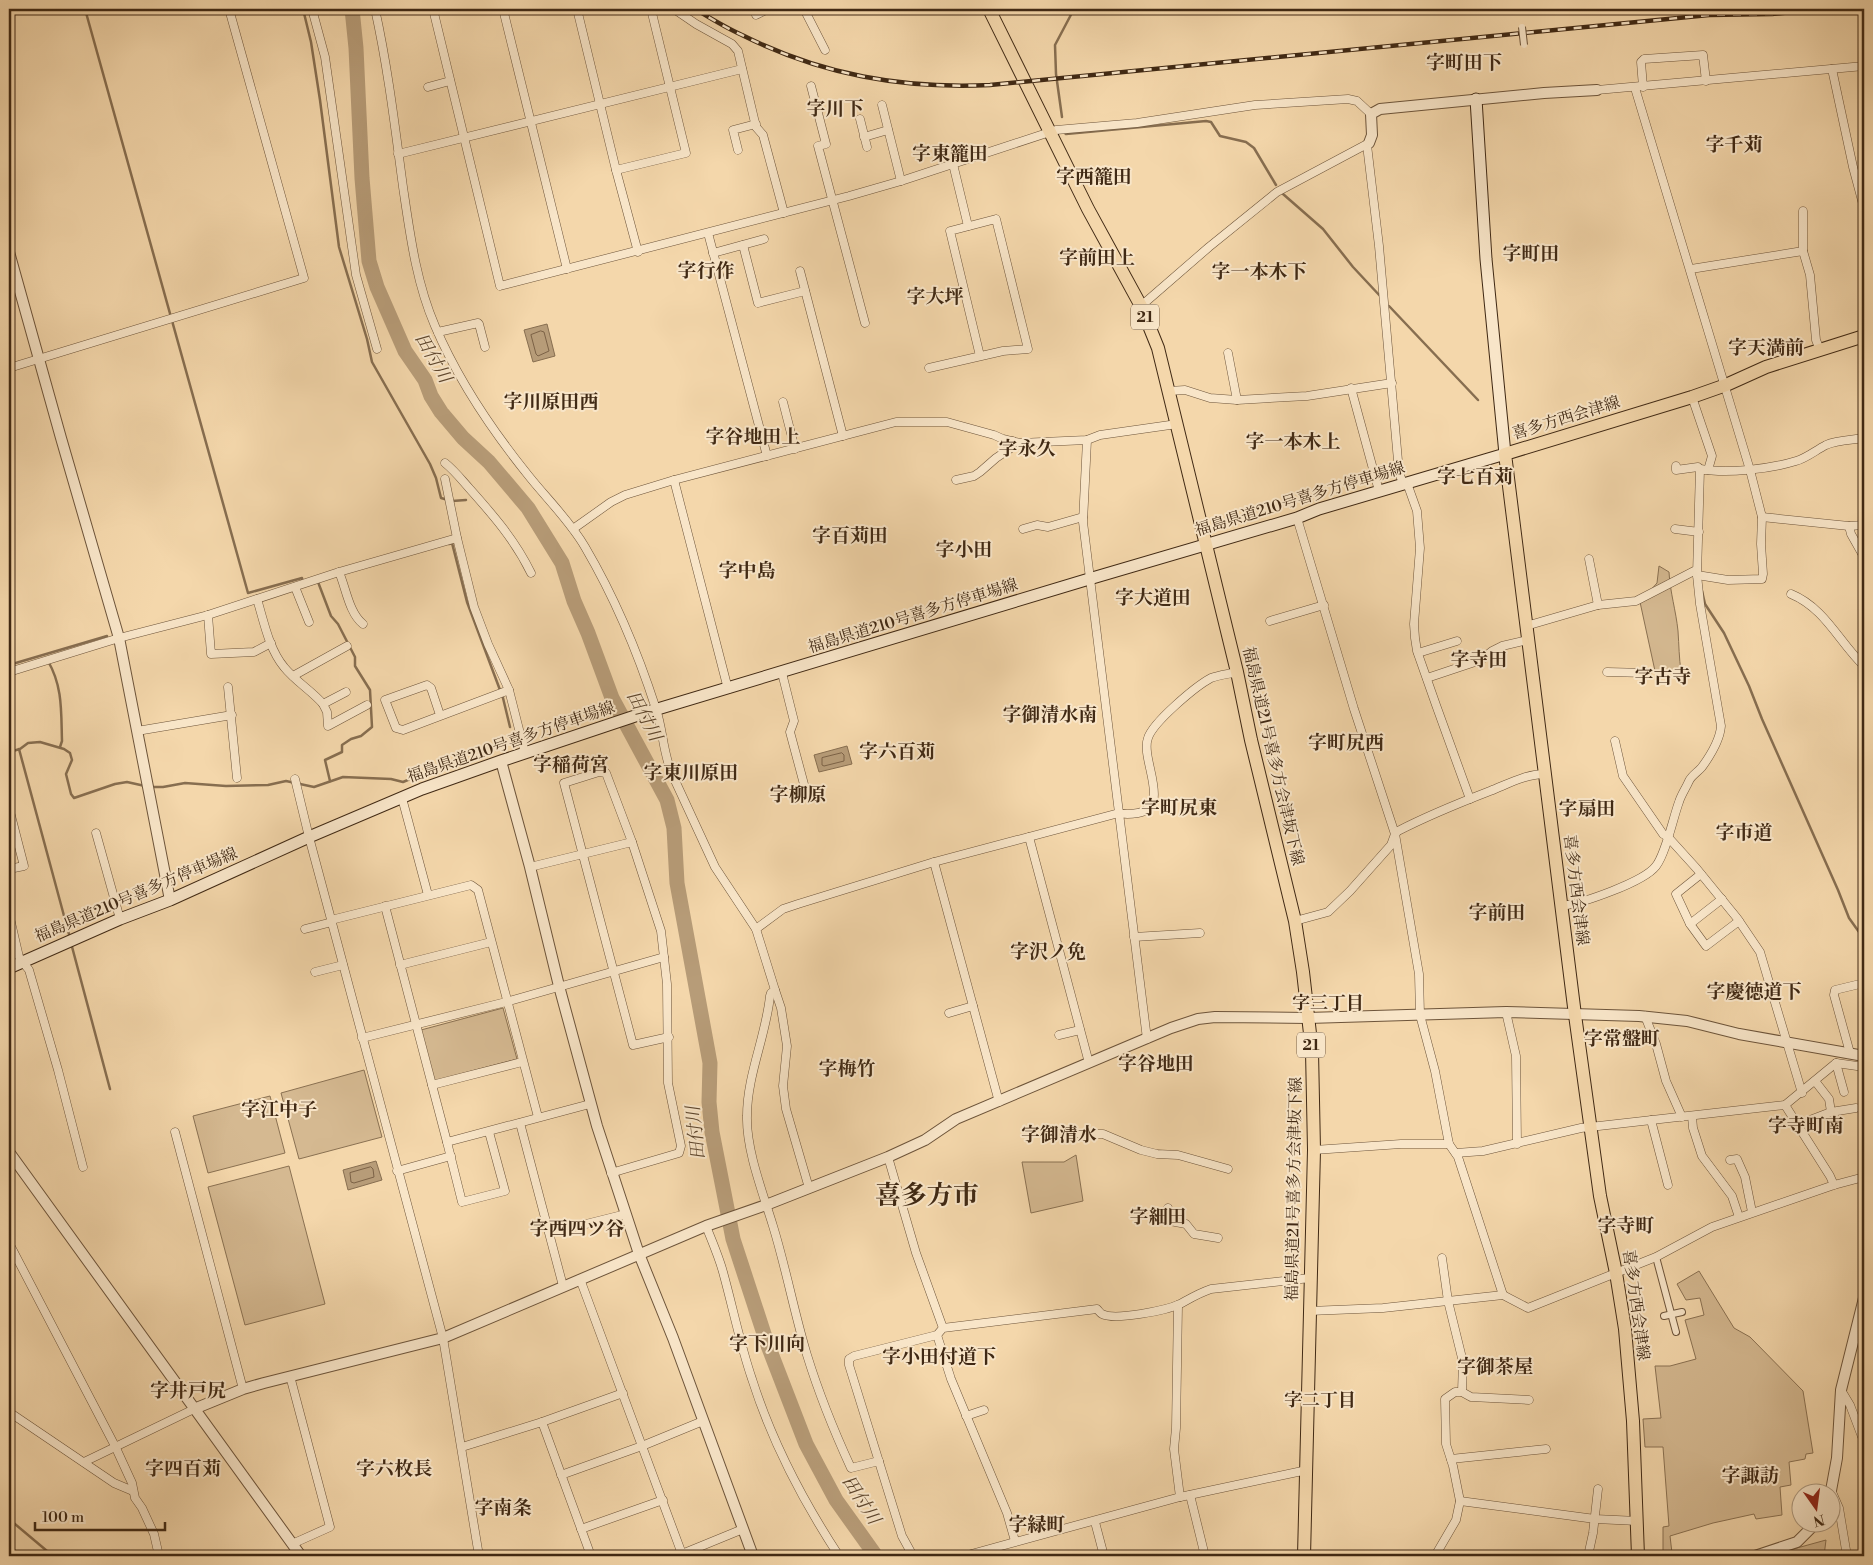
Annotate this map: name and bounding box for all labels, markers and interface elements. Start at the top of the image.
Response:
district label: 字町田下 [1426,51,1502,75]
district label: 字川下 [806,97,864,121]
district label: 字千苅 [1705,133,1763,157]
district label: 字東籠田 [912,142,988,166]
district label: 字西籠田 [1056,165,1132,189]
district label: 字町田 [1502,242,1560,266]
district label: 字前田上 [1059,246,1135,270]
district label: 字行作 [677,259,735,283]
district label: 字一本木下 [1211,260,1307,284]
district label: 字大坪 [906,285,964,309]
road number: 21 [1131,304,1159,330]
water label: 田付川 [410,329,457,389]
district label: 字天満前 [1728,336,1804,360]
district label: 字川原田西 [503,390,599,414]
street label: 喜多方西会津線 [1510,392,1622,444]
district label: 字谷地田上 [705,425,801,449]
district label: 字一本木上 [1245,430,1341,454]
district label: 字永久 [998,437,1056,461]
street label: 福島県道210号喜多方停車場線 [1193,458,1407,540]
district label: 字七百苅 [1437,465,1513,489]
district label: 字百苅田 [812,524,888,548]
district label: 字小田 [935,538,993,562]
district label: 字中島 [718,559,776,583]
street label: 福島県道210号喜多方停車場線 [806,575,1020,657]
district label: 字大道田 [1115,586,1191,610]
street label: 福島県道21号喜多方会津坂下線 [1238,645,1308,867]
district label: 字寺田 [1450,648,1508,672]
district label: 字古寺 [1634,665,1692,689]
water label: 田付川 [621,687,668,747]
street label: 福島県道210号喜多方停車場線 [405,697,617,787]
district label: 字御清水南 [1002,703,1098,727]
district label: 字町尻西 [1308,731,1384,755]
district label: 字六百苅 [859,740,935,764]
district label: 字稲荷宮 [533,753,609,777]
district label: 字東川原田 [643,761,739,785]
district label: 字柳原 [769,783,827,807]
district label: 字町尻東 [1141,796,1217,820]
district label: 字扇田 [1558,797,1616,821]
district label: 字市道 [1715,821,1773,845]
street label: 喜多方西会津線 [1559,833,1593,947]
street label: 福島県道210号喜多方停車場線 [32,843,240,947]
district label: 字前田 [1468,901,1526,925]
district label: 字沢ノ免 [1010,940,1086,964]
district label: 字慶徳道下 [1706,980,1802,1004]
district label: 字三丁目 [1292,992,1364,1015]
district label: 字常盤町 [1584,1027,1660,1051]
road number: 21 [1297,1032,1325,1058]
district label: 字谷地田 [1118,1052,1194,1076]
district label: 字梅竹 [818,1057,876,1081]
street label: 福島県道21号喜多方会津坂下線 [1282,1077,1306,1301]
district label: 字江中子 [241,1098,317,1122]
water label: 田付川 [682,1103,710,1161]
district label: 字寺町南 [1768,1114,1844,1138]
district label: 字御清水 [1021,1123,1097,1147]
district label: 喜多方市 [875,1180,979,1212]
district label: 字細田 [1129,1205,1187,1229]
district label: 字寺町 [1597,1214,1655,1238]
district label: 字西四ツ谷 [529,1217,625,1241]
street label: 喜多方西会津線 [1618,1248,1654,1362]
district label: 字下川向 [729,1332,805,1356]
district label: 字小田付道下 [882,1345,996,1369]
district label: 字御茶屋 [1457,1355,1533,1379]
district label: 字井戸尻 [150,1379,226,1403]
district label: 字二丁目 [1284,1389,1356,1412]
district label: 字四百苅 [145,1457,221,1481]
district label: 字六枚長 [356,1457,432,1481]
district label: 字諏訪 [1721,1464,1779,1488]
water label: 田付川 [837,1471,886,1531]
north arrow [1790,1482,1840,1532]
district label: 字南条 [474,1496,532,1520]
scale bar [35,1500,165,1532]
text: 100 m [42,1508,84,1527]
text: N [1811,1510,1826,1530]
district label: 字緑町 [1008,1513,1066,1537]

